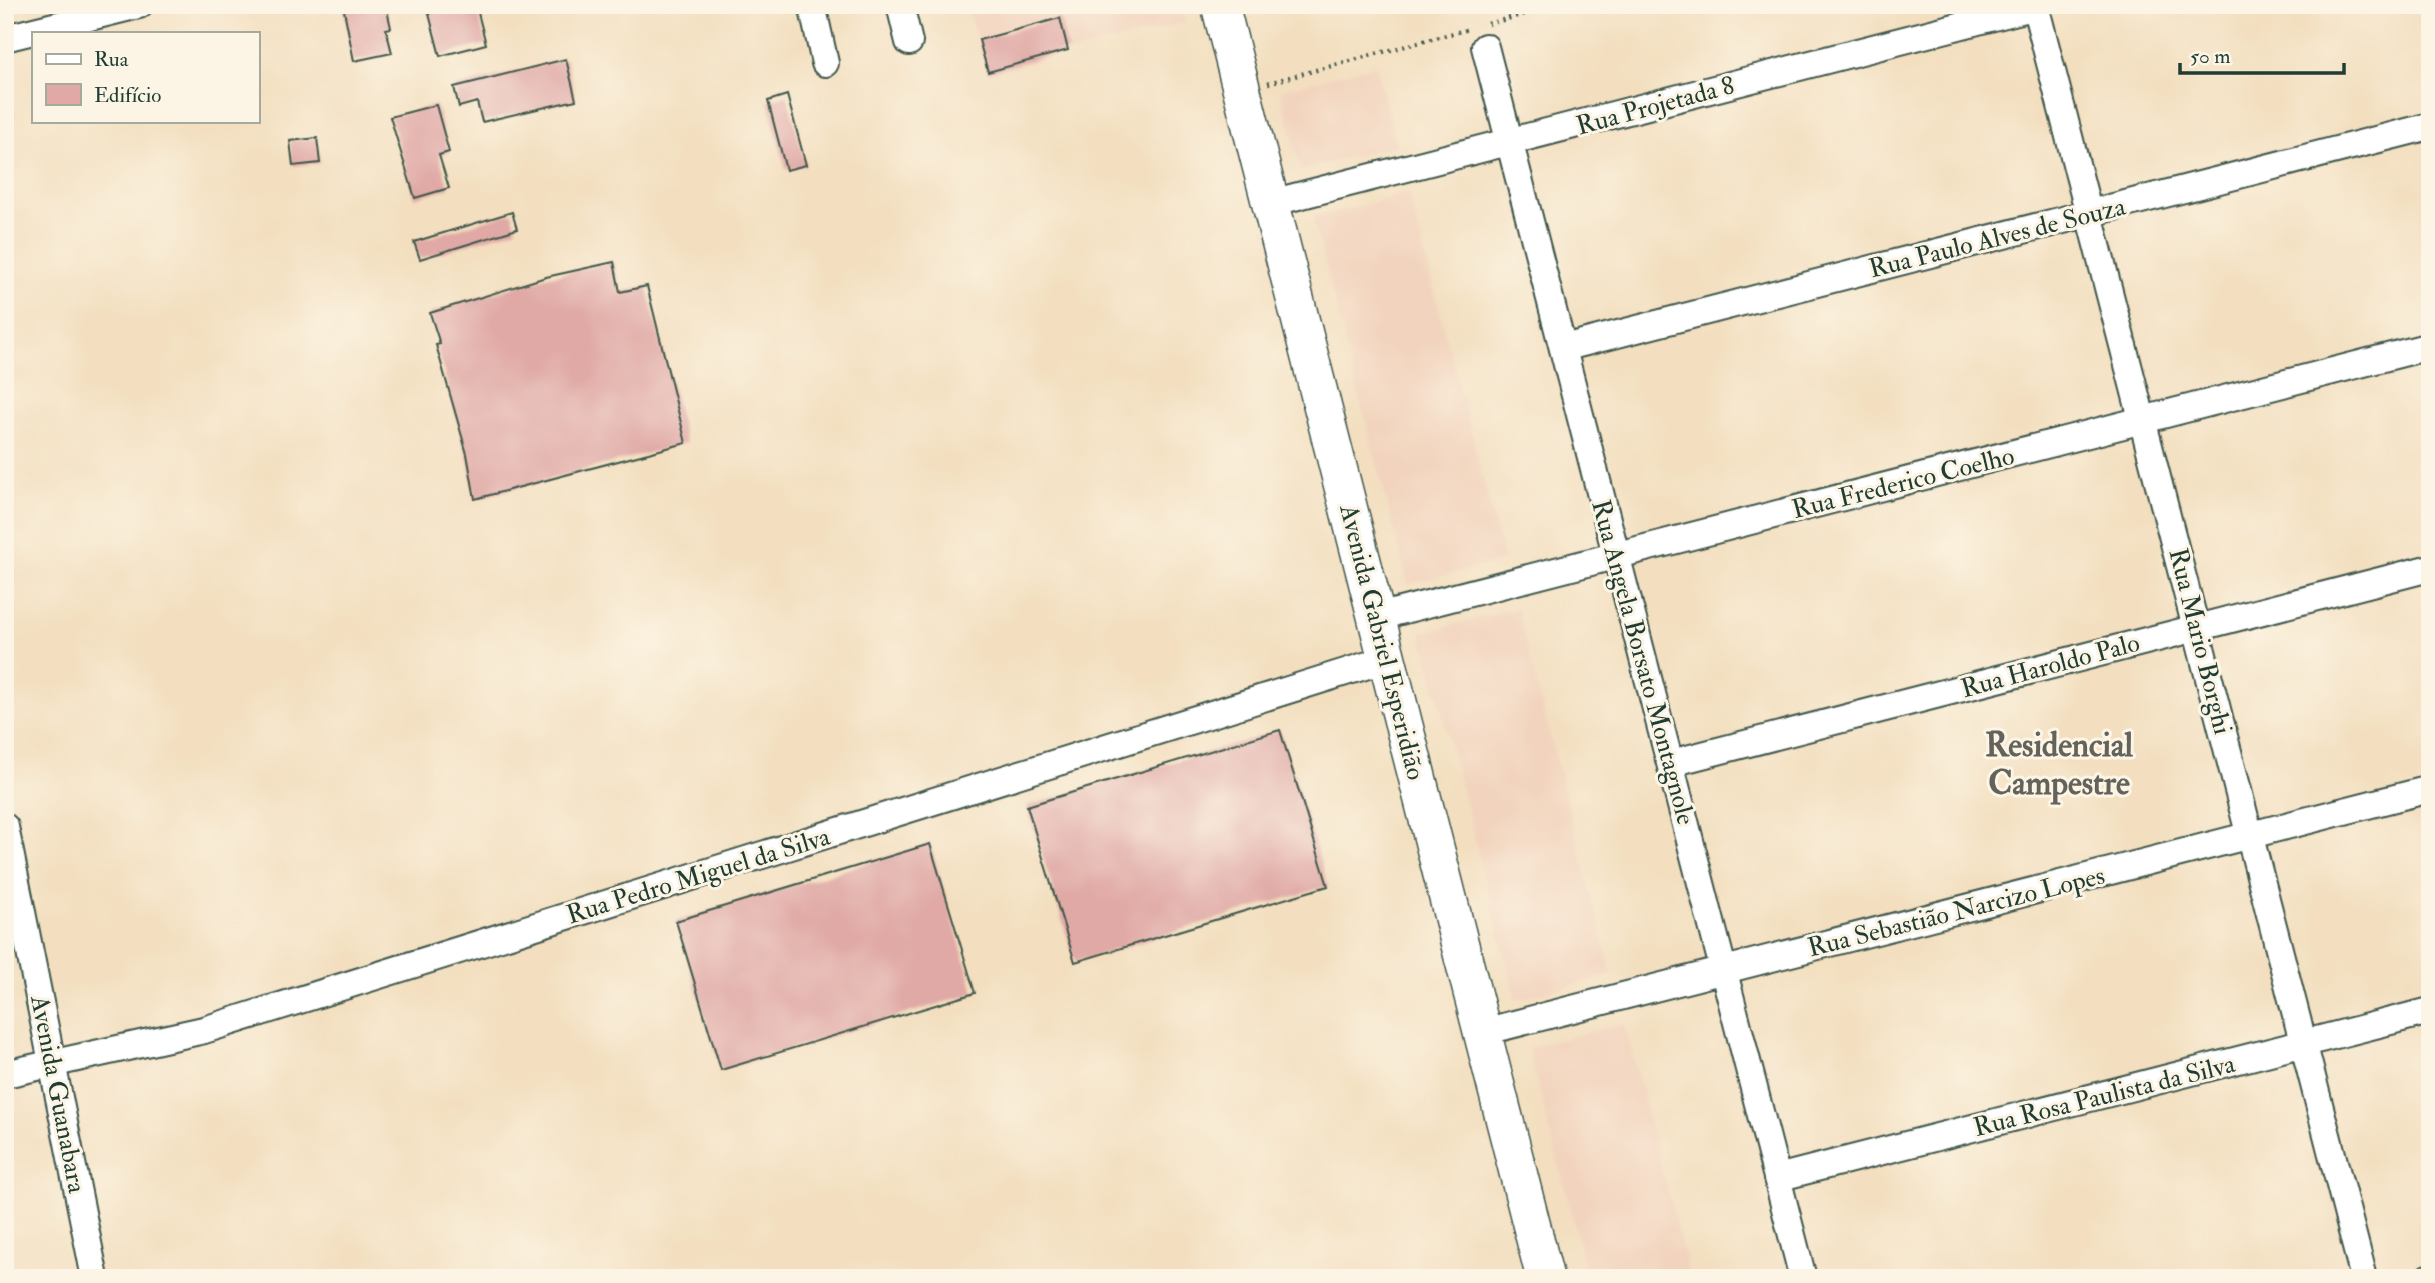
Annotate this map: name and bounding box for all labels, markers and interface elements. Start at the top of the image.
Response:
legend [32,32,259,122]
scale bar [2180,32,2344,76]
text: 50 m [2190,43,2231,70]
text: Rua [94,46,129,73]
street label: Rua Projetada 8 [1573,70,1738,142]
text: Edifício [94,82,161,109]
street label: Rua Paulo Alves de Souza [1866,191,2129,285]
street label: Rua Frederico Coelho [1789,440,2018,526]
street label: Rua Angela Borsato Montagnole [1584,496,1702,828]
street label: Avenida Gabriel Esperidião [1331,500,1432,783]
street label: Rua Mario Borghi [2161,545,2239,738]
street label: Rua Haroldo Palo [1957,627,2143,705]
district label: Residencial Campestre [1985,725,2134,805]
street label: Rua Pedro Miguel da Silva [563,821,834,931]
street label: Rua Sebastião Narcizo Lopes [1804,860,2108,965]
street label: Avenida Guanabara [23,992,93,1196]
street label: Rua Rosa Paulista da Silva [1970,1048,2239,1144]

